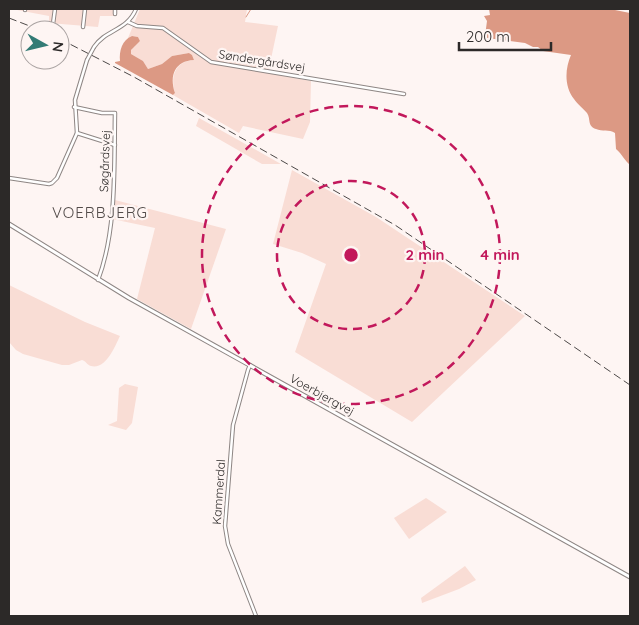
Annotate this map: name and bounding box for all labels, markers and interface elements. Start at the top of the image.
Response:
north arrow [20,20,70,70]
scale bar [459,20,552,52]
text: 200 m [466,27,510,46]
text: N [48,40,68,53]
street label: Søndergårdsvej [218,46,307,75]
street label: Søgårdsvej [96,130,113,192]
district label: VOERBJERG [52,203,148,222]
text: 2 min [405,245,445,264]
text: 4 min [480,245,520,264]
centre of rings [342,246,360,264]
street label: Voerbjergvej [287,371,357,419]
street label: Kammerdal [209,459,228,525]

